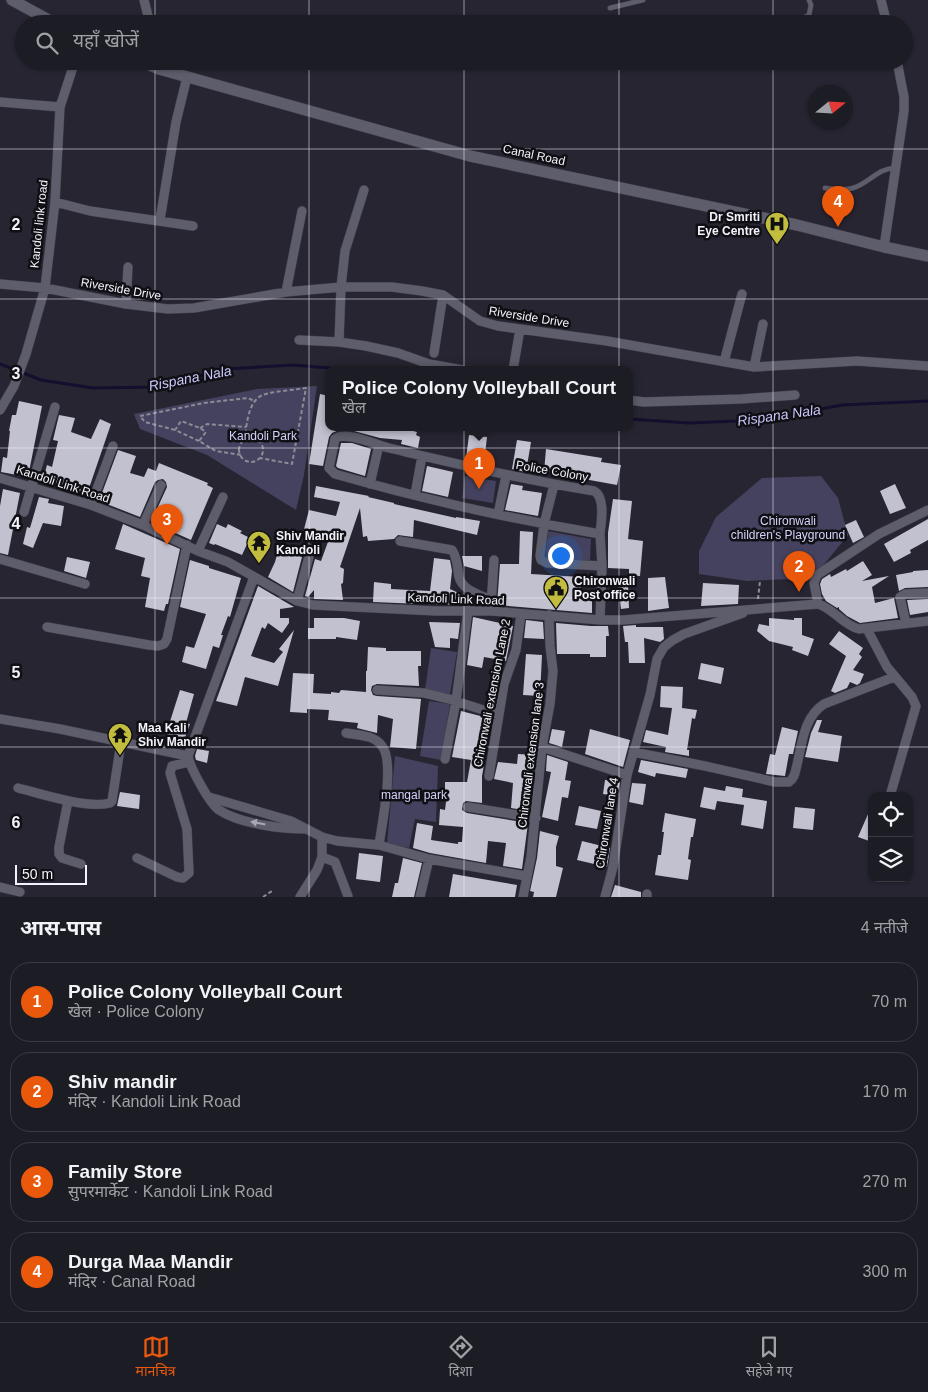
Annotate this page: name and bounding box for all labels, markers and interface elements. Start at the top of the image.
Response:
search box [15,15,913,70]
icon: search [33,29,61,57]
text: यहाँ खोजें [73,30,139,51]
north arrow [808,85,853,130]
street label: Canal Road [502,142,566,168]
street label: Kandoli link road [27,179,51,269]
pin: 4 [822,186,854,227]
place label: Dr Smriti Eye Centre [697,210,760,238]
hospital icon: Dr Smriti Eye Centre [764,211,790,245]
text: 2 [12,216,21,233]
street label: Riverside Drive [80,275,163,303]
street label: Riverside Drive [488,304,571,330]
water label: Rispana Nala [147,362,233,394]
text: 3 [12,365,21,382]
popup [325,366,633,431]
text: Police Colony Volleyball Court [342,377,616,398]
text: खेल [342,399,366,416]
water label: Rispana Nala [736,401,822,429]
park label: Kandoli Park [229,429,298,443]
pin: 1 [463,448,495,489]
street label: Police Colony [515,458,589,484]
street label: Kandoli Link Road [15,462,111,506]
pin: 3 [151,504,183,545]
park label: Chironwali children's Playground [731,514,845,542]
text: 4 [12,515,21,532]
place label: Shiv Mandir Kandoli [276,529,344,557]
temple icon: Shiv Mandir Kandoli [246,530,272,564]
your location [548,543,574,569]
pin: 2 [783,551,815,592]
place label: Chironwali Post office [574,574,636,602]
public building icon: Chironwali Post office [543,575,569,609]
street label: Kandoli Link Road [407,590,505,608]
street label: Chironwali extension Lane 2 [471,617,513,768]
text: 5 [12,664,21,681]
street label: Chironwali extension lane 3 [515,681,547,829]
place label: Maa Kali Shiv Mandir [138,721,206,749]
temple icon: Maa Kali Shiv Mandir [107,722,133,756]
street label: Chironwali lane 4 [593,776,621,870]
park label: mangal park [381,788,448,802]
map controls [868,792,913,882]
button: locate [868,792,913,837]
text: 6 [12,814,21,831]
one-way arrow [250,819,266,827]
button: layers [868,837,913,882]
scale bar [15,862,88,885]
text: 50 m [22,866,53,882]
text: आस-पास [20,916,101,939]
text: 4 नतीजे [861,919,908,936]
text: Police Colony Volleyball Court [68,981,342,1002]
text: 1 [33,993,41,1010]
text: 70 m [871,993,907,1010]
text: खेल · Police Colony [68,1003,204,1020]
text: Shiv mandir [68,1071,177,1092]
text: 2 [33,1083,41,1100]
text: 170 m [863,1083,907,1100]
text: मंदिर · Kandoli Link Road [68,1093,241,1110]
text: Family Store [68,1161,182,1182]
text: 3 [33,1173,41,1190]
text: 270 m [863,1173,907,1190]
text: सुपरमार्केट · Kandoli Link Road [68,1183,273,1200]
text: Durga Maa Mandir [68,1251,233,1272]
text: 4 [33,1263,41,1280]
text: 300 m [863,1263,907,1280]
text: मंदिर · Canal Road [68,1273,195,1290]
tab: मानचित्र [136,1333,176,1382]
tab: दिशा [447,1333,475,1382]
tab: सहेजे गए [746,1333,792,1382]

